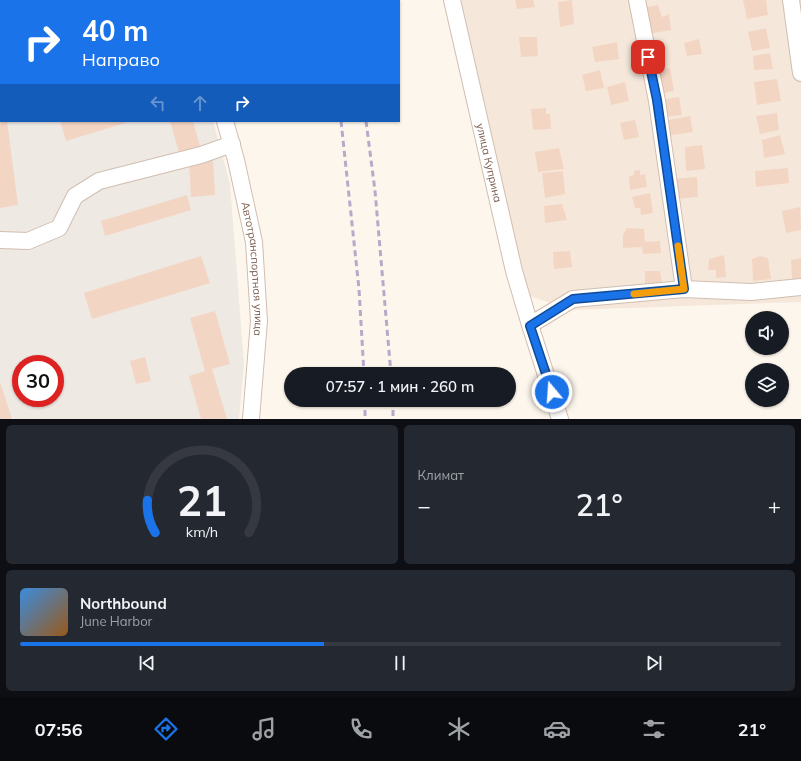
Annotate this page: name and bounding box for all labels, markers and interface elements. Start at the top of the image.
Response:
text: 40 m [82,13,148,48]
icon: right [16,16,68,68]
pin [631,40,665,74]
icon: arrive [637,46,659,68]
text: Направо [82,48,160,71]
icon: left [147,92,169,114]
icon: ahead [189,92,211,114]
icon: right [231,92,253,114]
street label: улица Куприна [473,122,505,204]
street label: Автотранспортная улица [238,200,266,337]
map controls [745,311,789,407]
button: sound [745,311,789,355]
speed limit sign: 30 [12,355,64,407]
button: layers [745,363,789,407]
position arrow [531,371,573,413]
text: 07:57 · 1 мин · 260 m [326,377,474,396]
text: Климат [418,467,464,483]
text: 21 [177,473,227,525]
text: 21° [576,486,623,524]
text: − [418,492,431,520]
text: + [768,492,781,520]
text: km/h [186,522,218,540]
text: Northbound [80,594,167,613]
text: June Harbor [80,613,152,629]
icon: previous [136,652,158,674]
icon: pause [389,652,411,674]
icon: next [643,652,665,674]
icon: directions [152,715,180,743]
icon: music [250,715,278,743]
icon: phone [347,715,375,743]
icon: climate [445,715,473,743]
icon: car [543,715,571,743]
icon: filters [640,715,668,743]
text: 07:56 [35,718,82,741]
text: 21° [738,718,766,741]

